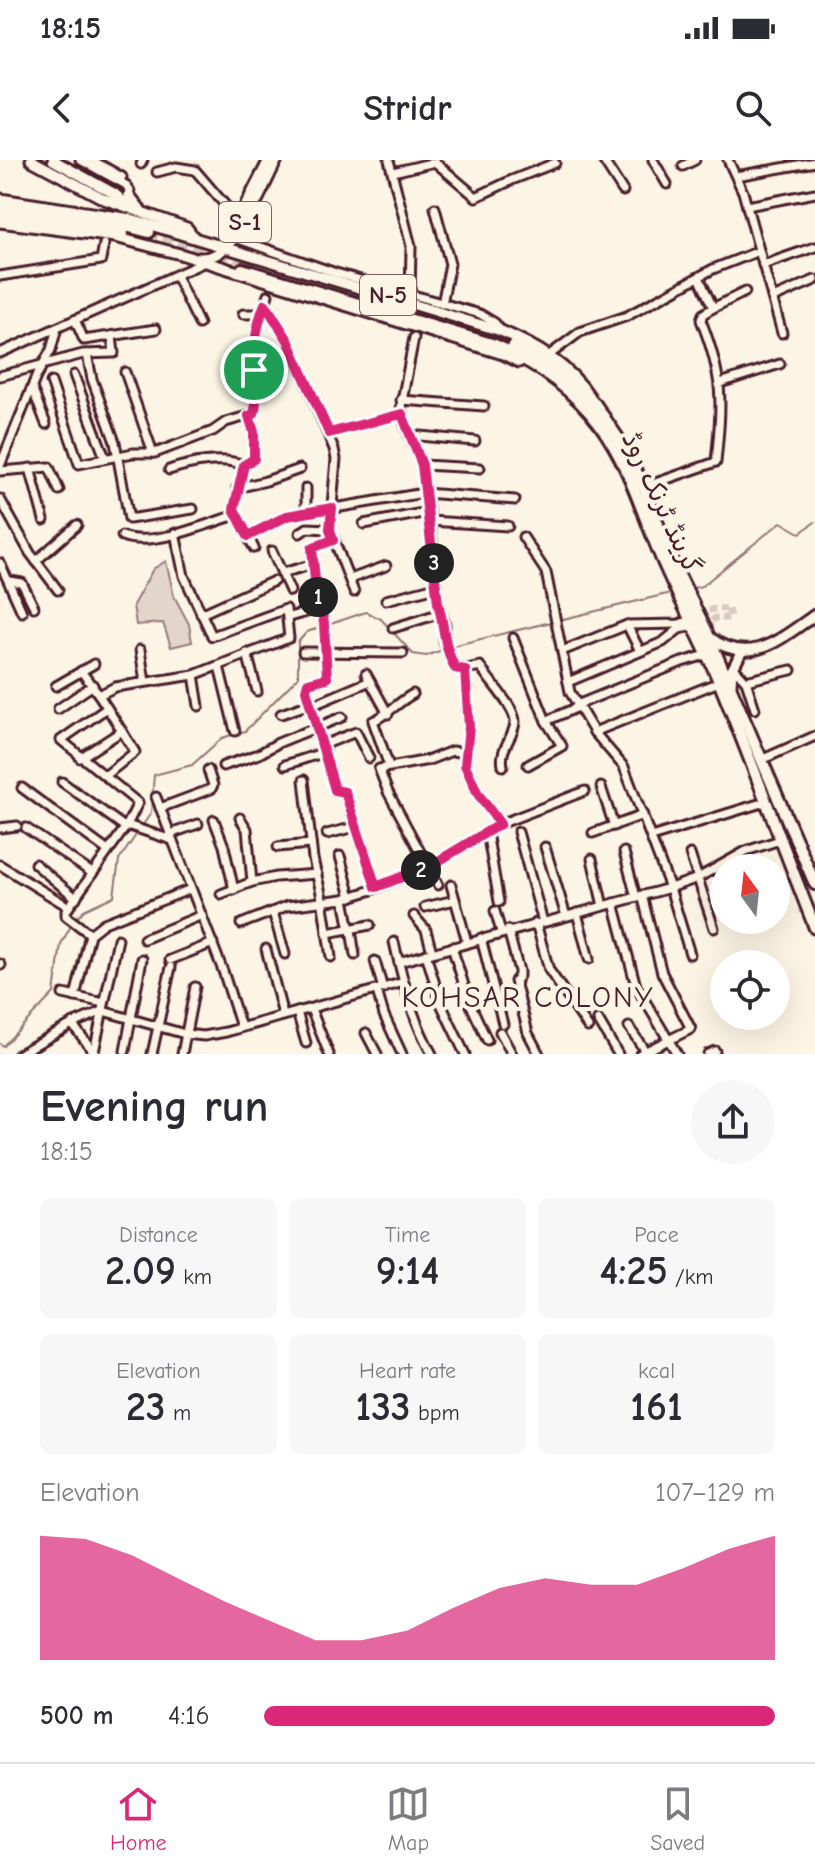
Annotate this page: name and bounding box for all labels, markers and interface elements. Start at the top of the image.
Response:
text: 18:15 [40,11,101,46]
icon: back [40,86,84,130]
icon: search [731,86,775,130]
text: Stridr [363,88,452,129]
road number: S-1 [219,202,271,242]
road number: N-5 [360,275,416,315]
pin [220,336,288,404]
icon: arrive [232,348,276,392]
street label: گرینڈ ٹرنک روڈ [615,427,708,579]
pin: 3 [414,543,454,583]
text: 3 [429,550,439,576]
pin: 1 [298,577,338,617]
text: 1 [314,584,322,610]
pin: 2 [401,850,441,890]
north arrow [710,854,790,934]
map controls [710,854,790,1030]
text: 2 [416,857,426,883]
button: locate [710,950,790,1030]
district label: KOHSAR COLONY [401,980,655,1015]
button: share [691,1080,775,1164]
text: Evening run [40,1081,268,1132]
text: 18:15 [40,1137,93,1167]
text: Distance [119,1222,198,1248]
text: Time [385,1222,430,1248]
text: Pace [634,1222,679,1248]
text: 2.09 [105,1248,176,1294]
text: 9:14 [376,1248,439,1294]
text: 4:25 [600,1248,668,1294]
text: km [176,1264,212,1290]
text: /km [668,1264,714,1290]
text: Elevation [116,1358,201,1384]
text: Heart rate [359,1358,456,1384]
text: kcal [638,1358,675,1384]
text: 23 [126,1384,166,1430]
text: 133 [355,1384,411,1430]
text: 161 [630,1384,683,1430]
text: m [166,1400,191,1426]
text: bpm [411,1400,460,1426]
text: Elevation [40,1478,140,1508]
text: 107–129 m [655,1478,775,1508]
text: 500 m [40,1701,114,1731]
text: 4:16 [168,1701,210,1731]
tab: Home [110,1782,167,1856]
tab: Map [386,1782,430,1856]
tab: Saved [650,1782,705,1856]

